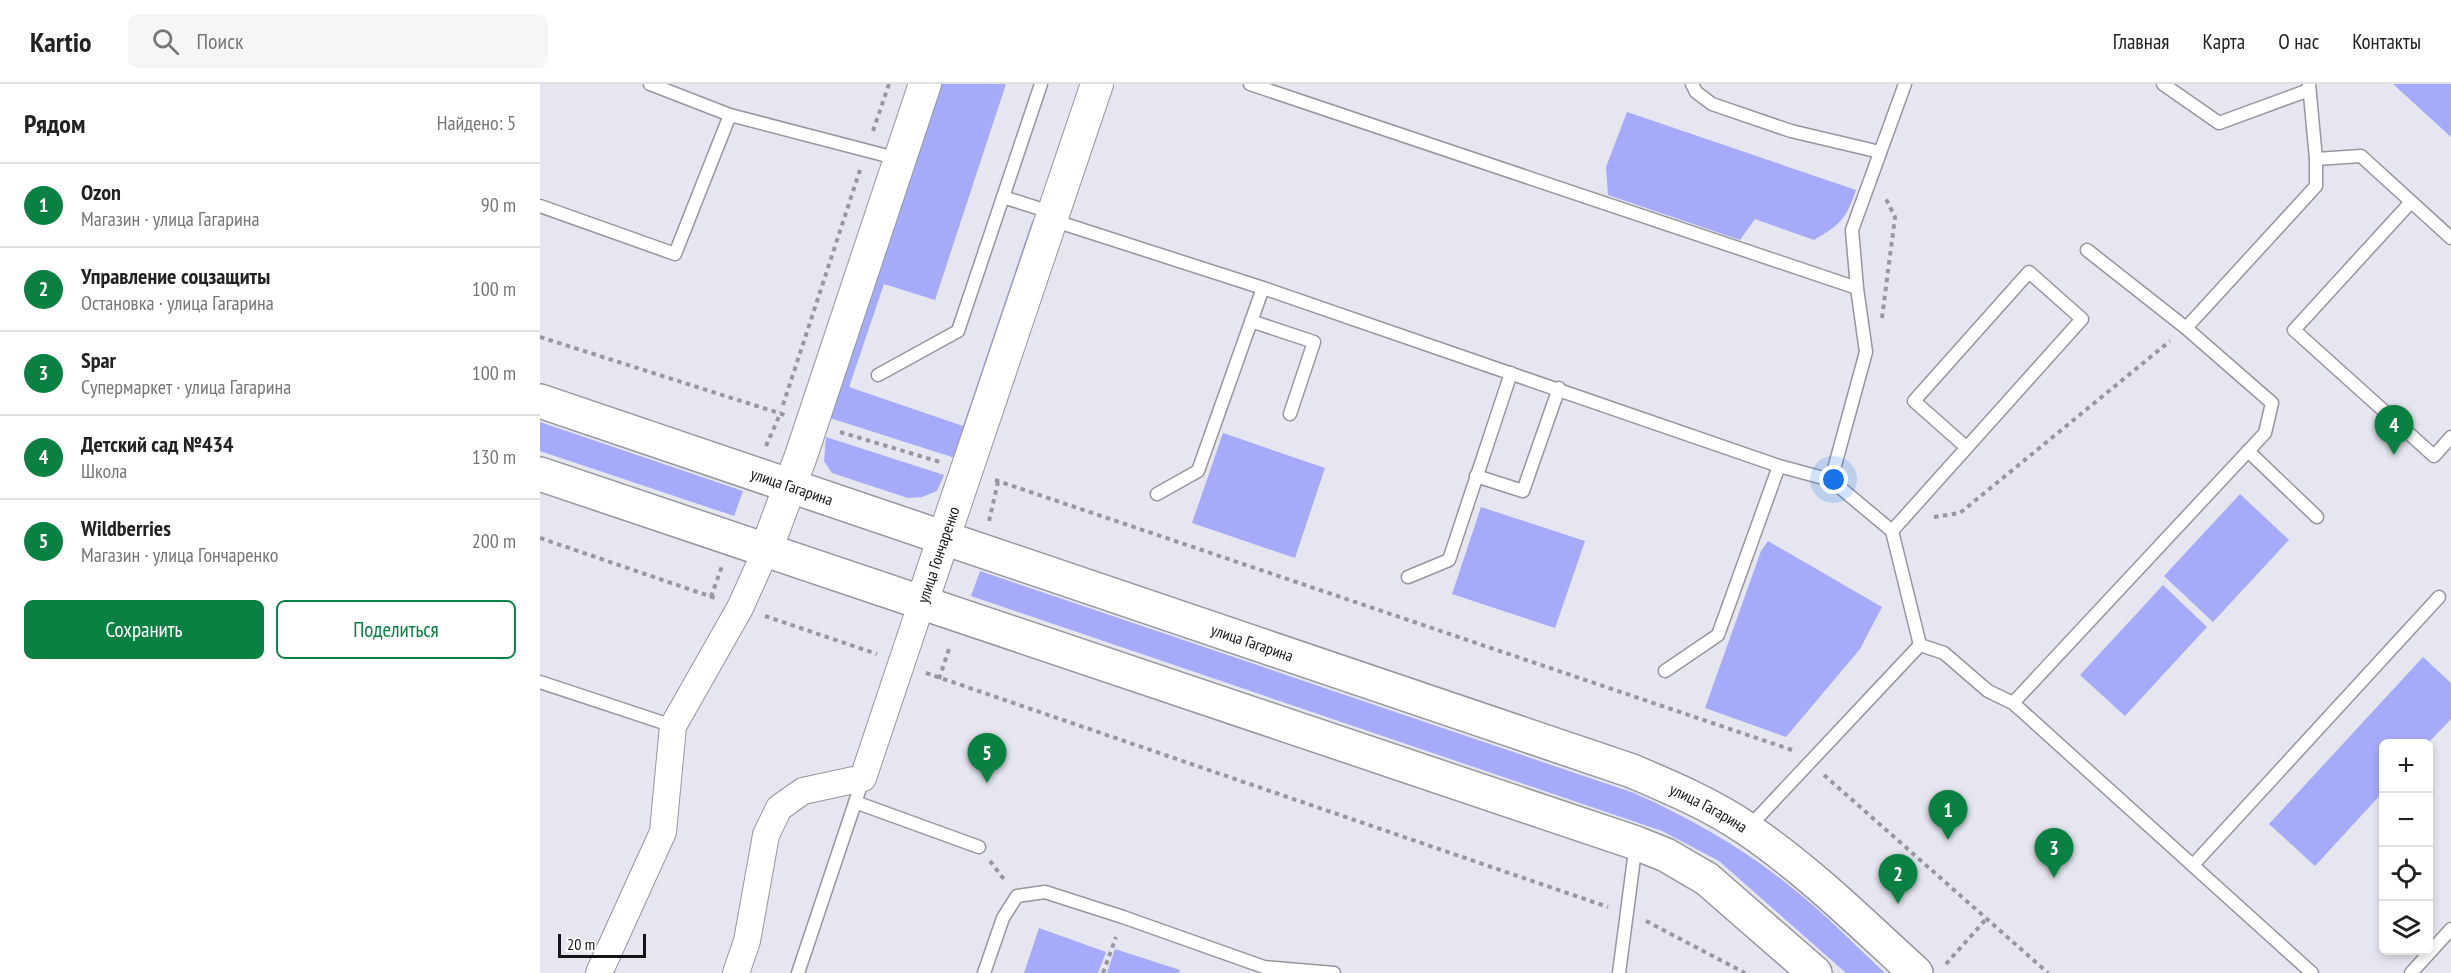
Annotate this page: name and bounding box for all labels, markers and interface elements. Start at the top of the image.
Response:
search box [128,14,548,68]
text: Kartio [30,23,92,60]
icon: search [149,25,182,58]
text: Поиск [197,27,244,55]
text: Главная [2113,28,2169,55]
text: Карта [2202,28,2245,55]
text: О нас [2278,28,2319,55]
text: Контакты [2352,28,2421,55]
text: Рядом [24,107,85,140]
text: Найдено: 5 [437,110,516,136]
text: Ozon [81,178,121,206]
text: 1 [39,192,48,218]
text: 90 m [481,192,516,218]
text: Магазин · улица Гагарина [81,206,259,232]
text: Управление соцзащиты [81,262,270,290]
text: 2 [39,276,48,302]
text: 100 m [472,276,516,302]
text: Остановка · улица Гагарина [81,290,274,316]
text: Spar [81,346,116,374]
text: 3 [39,360,48,386]
text: 100 m [472,360,516,386]
text: Супермаркет · улица Гагарина [81,374,291,400]
pin: 4 [2374,406,2414,455]
text: Детский сад №434 [81,430,233,458]
text: 4 [39,444,48,470]
text: 130 m [472,444,516,470]
text: Школа [81,458,127,484]
street label: улица Гагарина [748,463,836,510]
your location [1819,465,1848,494]
street label: улица Гончаренко [912,504,964,606]
text: Wildberries [81,514,171,542]
text: 5 [39,528,48,554]
text: 200 m [472,528,516,554]
text: Магазин · улица Гончаренко [81,542,278,568]
button: Сохранить [24,600,264,659]
button: Поделиться [276,600,516,659]
street label: улица Гагарина [1209,619,1296,666]
pin: 5 [968,734,1006,783]
map controls [2379,739,2433,955]
button: + [2379,739,2433,793]
street label: улица Гагарина [1667,779,1752,837]
pin: 1 [1928,790,1968,840]
button: − [2379,793,2433,847]
pin: 3 [2034,828,2074,878]
button: locate [2379,847,2433,901]
pin: 2 [1878,854,1918,904]
button: layers [2379,901,2433,955]
scale bar [558,931,646,958]
text: 20 m [567,934,595,954]

